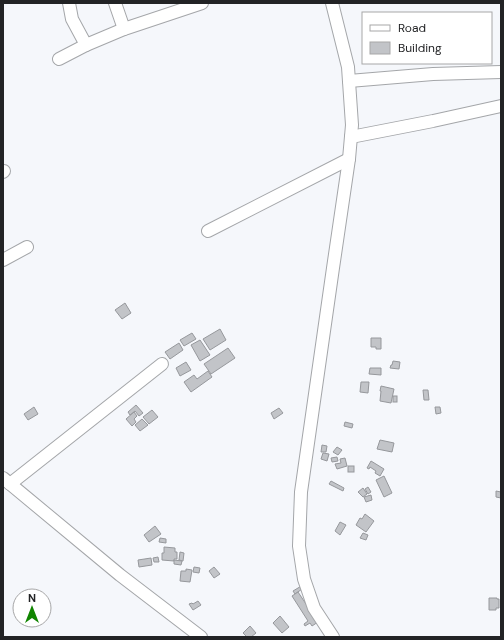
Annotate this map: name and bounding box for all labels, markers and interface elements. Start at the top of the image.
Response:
legend [362,12,492,64]
text: Road [398,20,426,36]
text: Building [398,40,442,56]
north arrow [12,588,52,628]
text: N [28,591,36,605]

